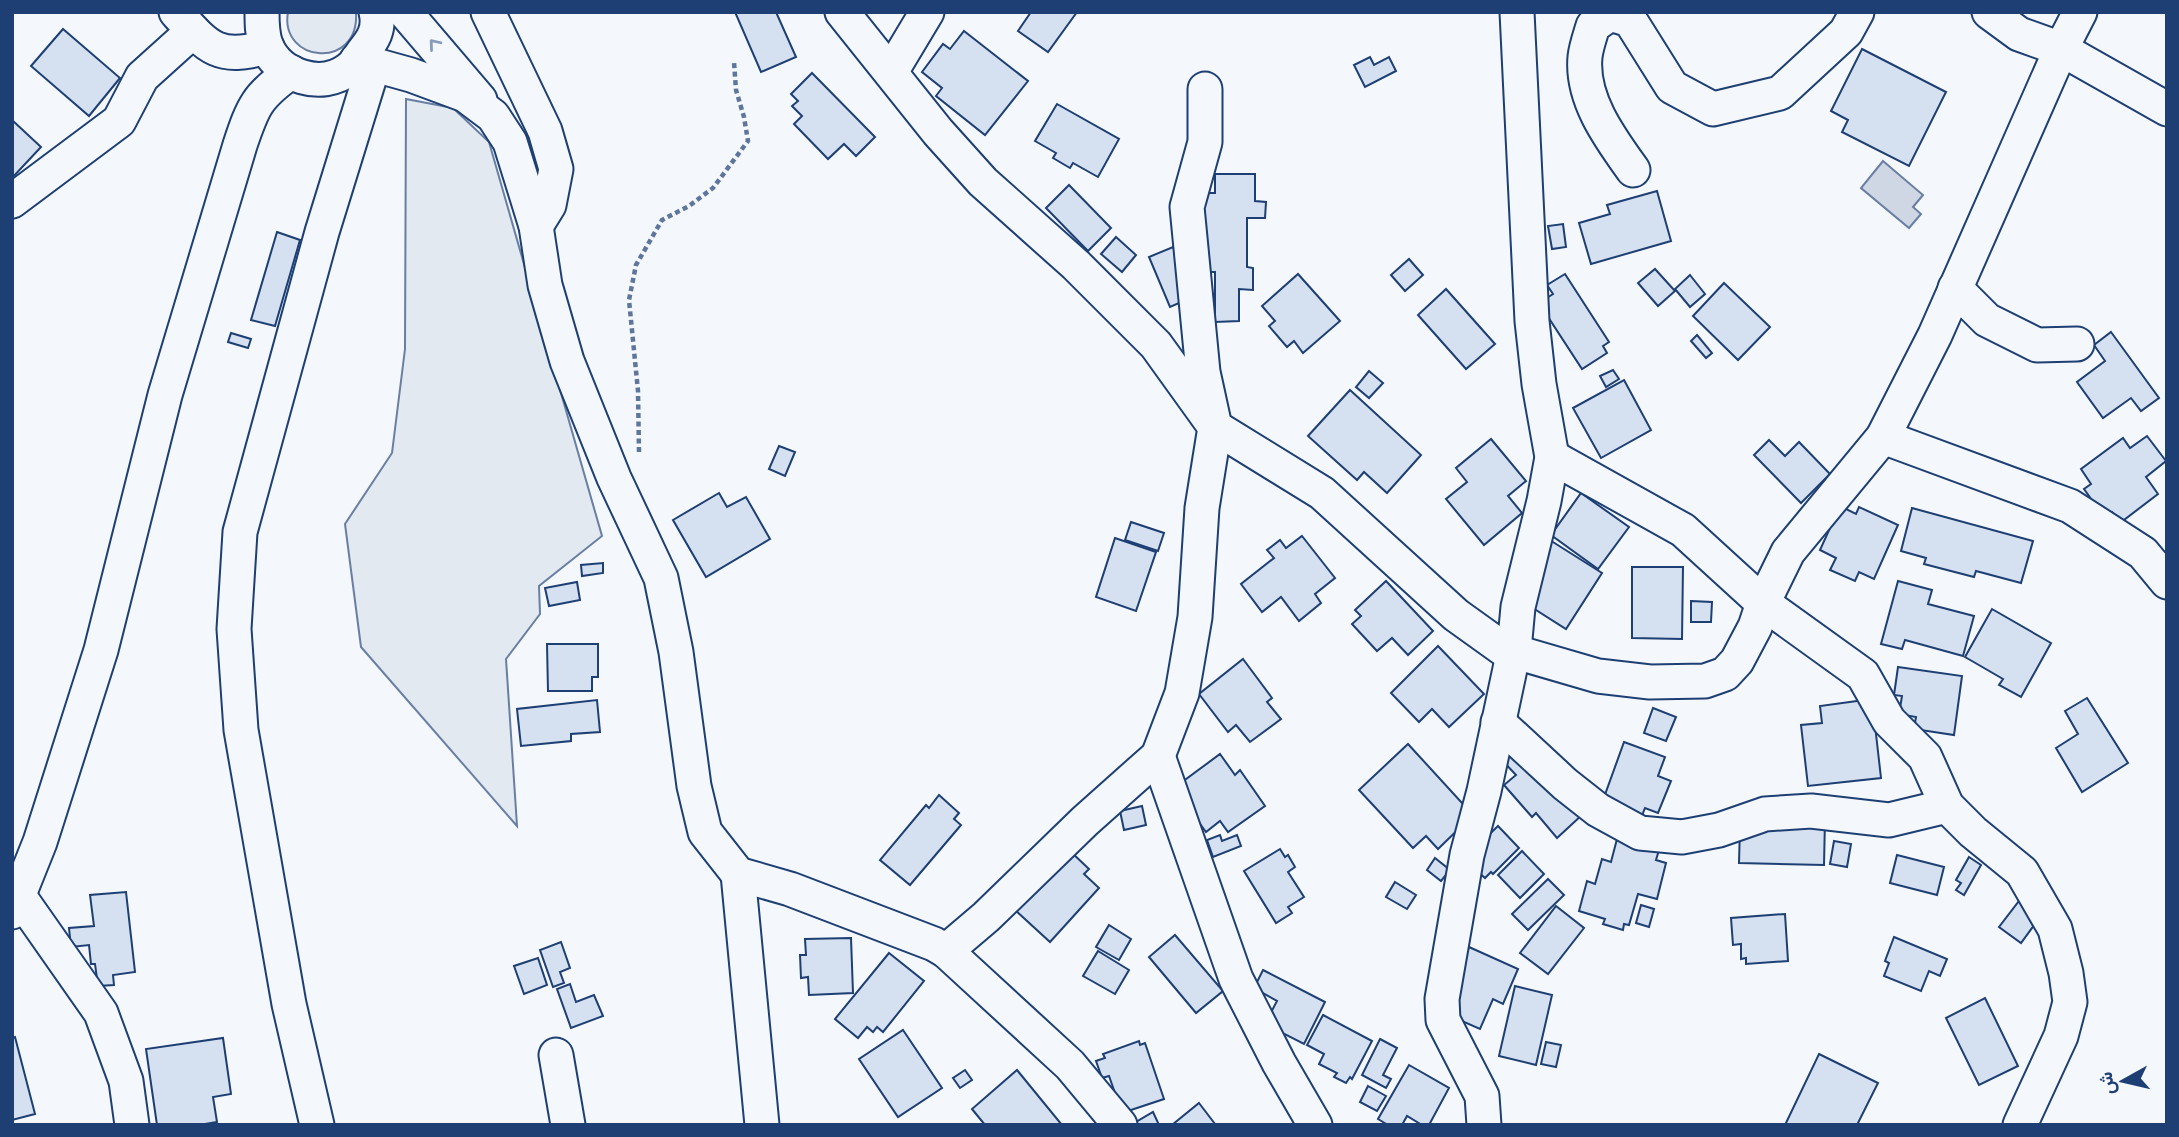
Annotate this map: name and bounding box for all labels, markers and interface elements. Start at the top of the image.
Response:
one-way arrow [430,40,442,53]
north arrow [2088,1046,2158,1116]
text: ش [2093,1070,2121,1096]

